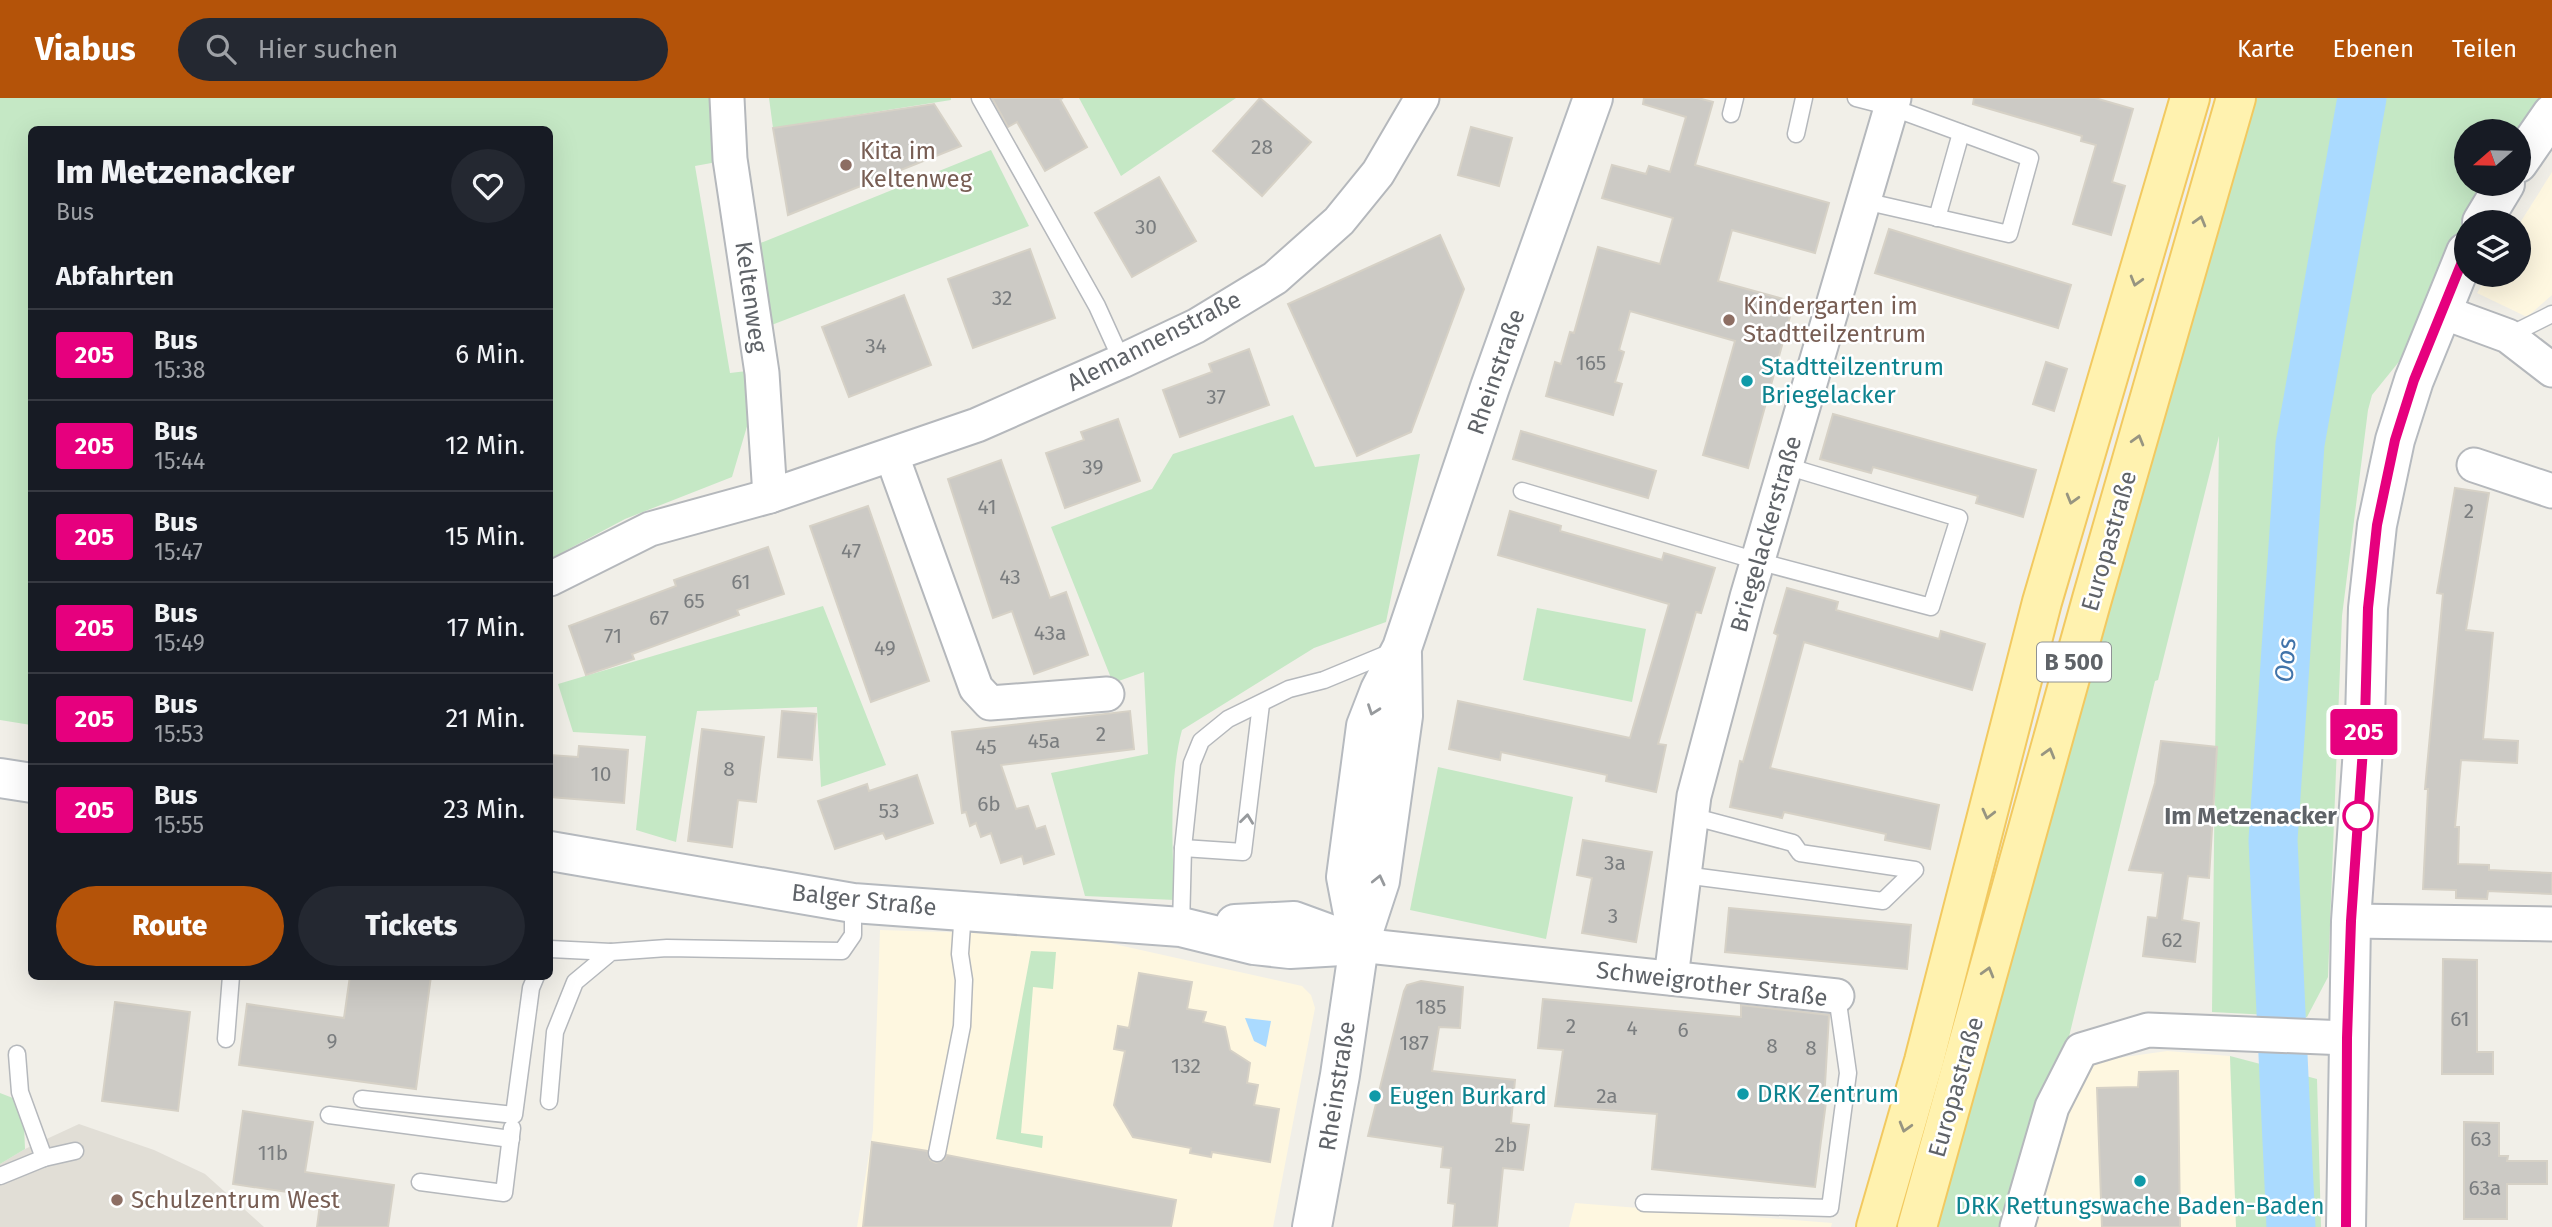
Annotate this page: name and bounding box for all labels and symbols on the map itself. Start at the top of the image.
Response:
north arrow [2454,119,2530,196]
house number: 28 [1251,134,1273,160]
place label: Kita im Keltenweg [860,137,973,193]
marker: Kita im Keltenweg [838,157,854,173]
house number: 30 [1135,214,1157,240]
one-way arrow [2192,216,2207,228]
street label: Keltenweg [729,240,773,355]
one-way arrow [2130,275,2145,287]
house number: 32 [992,285,1012,311]
street label: Alemannenstraße [1062,285,1246,397]
place label: Kindergarten im Stadtteilzentrum [1743,292,1926,348]
street label: Rheinstraße [1461,305,1531,439]
marker: Kindergarten im Stadtteilzentrum [1721,312,1737,328]
house number: 34 [865,333,887,359]
house number: 165 [1576,350,1606,376]
place label: Stadtteilzentrum Briegelacker [1761,353,1944,409]
marker: Stadtteilzentrum Briegelacker [1739,373,1755,389]
house number: 37 [1206,384,1226,410]
street label: Briegelackerstraße [1725,433,1807,635]
one-way arrow [2129,434,2144,446]
house number: 39 [1082,454,1104,480]
street label: Europastraße [2076,468,2142,614]
one-way arrow [2066,493,2081,505]
house number: 41 [977,494,997,520]
house number: 2 [2464,498,2474,524]
house number: 47 [841,538,861,564]
house number: 43 [999,564,1021,590]
house number: 61 [731,569,751,595]
house number: 65 [683,588,705,614]
house number: 67 [649,605,669,631]
house number: 43a [1034,620,1066,646]
house number: 71 [604,623,622,649]
house number: 49 [874,635,896,661]
water label: Oos [2268,637,2303,683]
road number: B 500 [2037,642,2111,682]
one-way arrow [1367,703,1381,715]
line badge: 205 [2324,709,2404,755]
house number: 2 [1096,721,1106,747]
house number: 45a [1028,728,1060,754]
house number: 45 [975,734,997,760]
one-way arrow [2041,748,2055,760]
house number: 8 [723,756,735,782]
house number: 10 [591,761,611,787]
house number: 6b [977,791,1001,817]
house number: 53 [879,798,899,824]
marker: Im Metzenacker [2343,801,2373,831]
place label: Im Metzenacker [2164,802,2337,830]
one-way arrow [1982,808,1996,820]
one-way arrow [1240,813,1255,825]
house number: 3a [1604,850,1626,876]
one-way arrow [1371,874,1385,886]
street label: Balger Straße [790,878,938,922]
house number: 3 [1608,903,1618,929]
house number: 62 [2161,927,2183,953]
street label: Schweigrother Straße [1595,956,1829,1012]
one-way arrow [1980,967,1994,979]
house number: 185 [1415,994,1447,1020]
house number: 61 [2450,1006,2470,1032]
house number: 2 [1566,1013,1576,1039]
street label: Europastraße [1923,1014,1989,1160]
house number: 4 [1626,1015,1638,1041]
house number: 6 [1677,1017,1689,1043]
street label: Rheinstraße [1313,1019,1361,1153]
house number: 9 [326,1028,338,1054]
house number: 187 [1399,1030,1429,1056]
house number: 8 [1766,1033,1778,1059]
house number: 8 [1805,1035,1817,1061]
house number: 132 [1171,1053,1201,1079]
place label: DRK Zentrum [1757,1080,1899,1108]
place label: Eugen Burkard [1389,1082,1547,1110]
house number: 2a [1596,1083,1618,1109]
marker: DRK Zentrum [1735,1086,1751,1102]
marker: Eugen Burkard [1367,1088,1383,1104]
one-way arrow [1899,1121,1913,1133]
house number: 63 [2470,1126,2492,1152]
house number: 2b [1495,1132,1517,1158]
house number: 11b [258,1140,288,1166]
marker: DRK Rettungswache Baden-Baden [2132,1173,2148,1189]
house number: 63a [2469,1175,2501,1201]
place label: Schulzentrum West [131,1186,340,1214]
marker: Schulzentrum West [109,1192,125,1208]
place label: DRK Rettungswache Baden-Baden [1955,1192,2325,1220]

